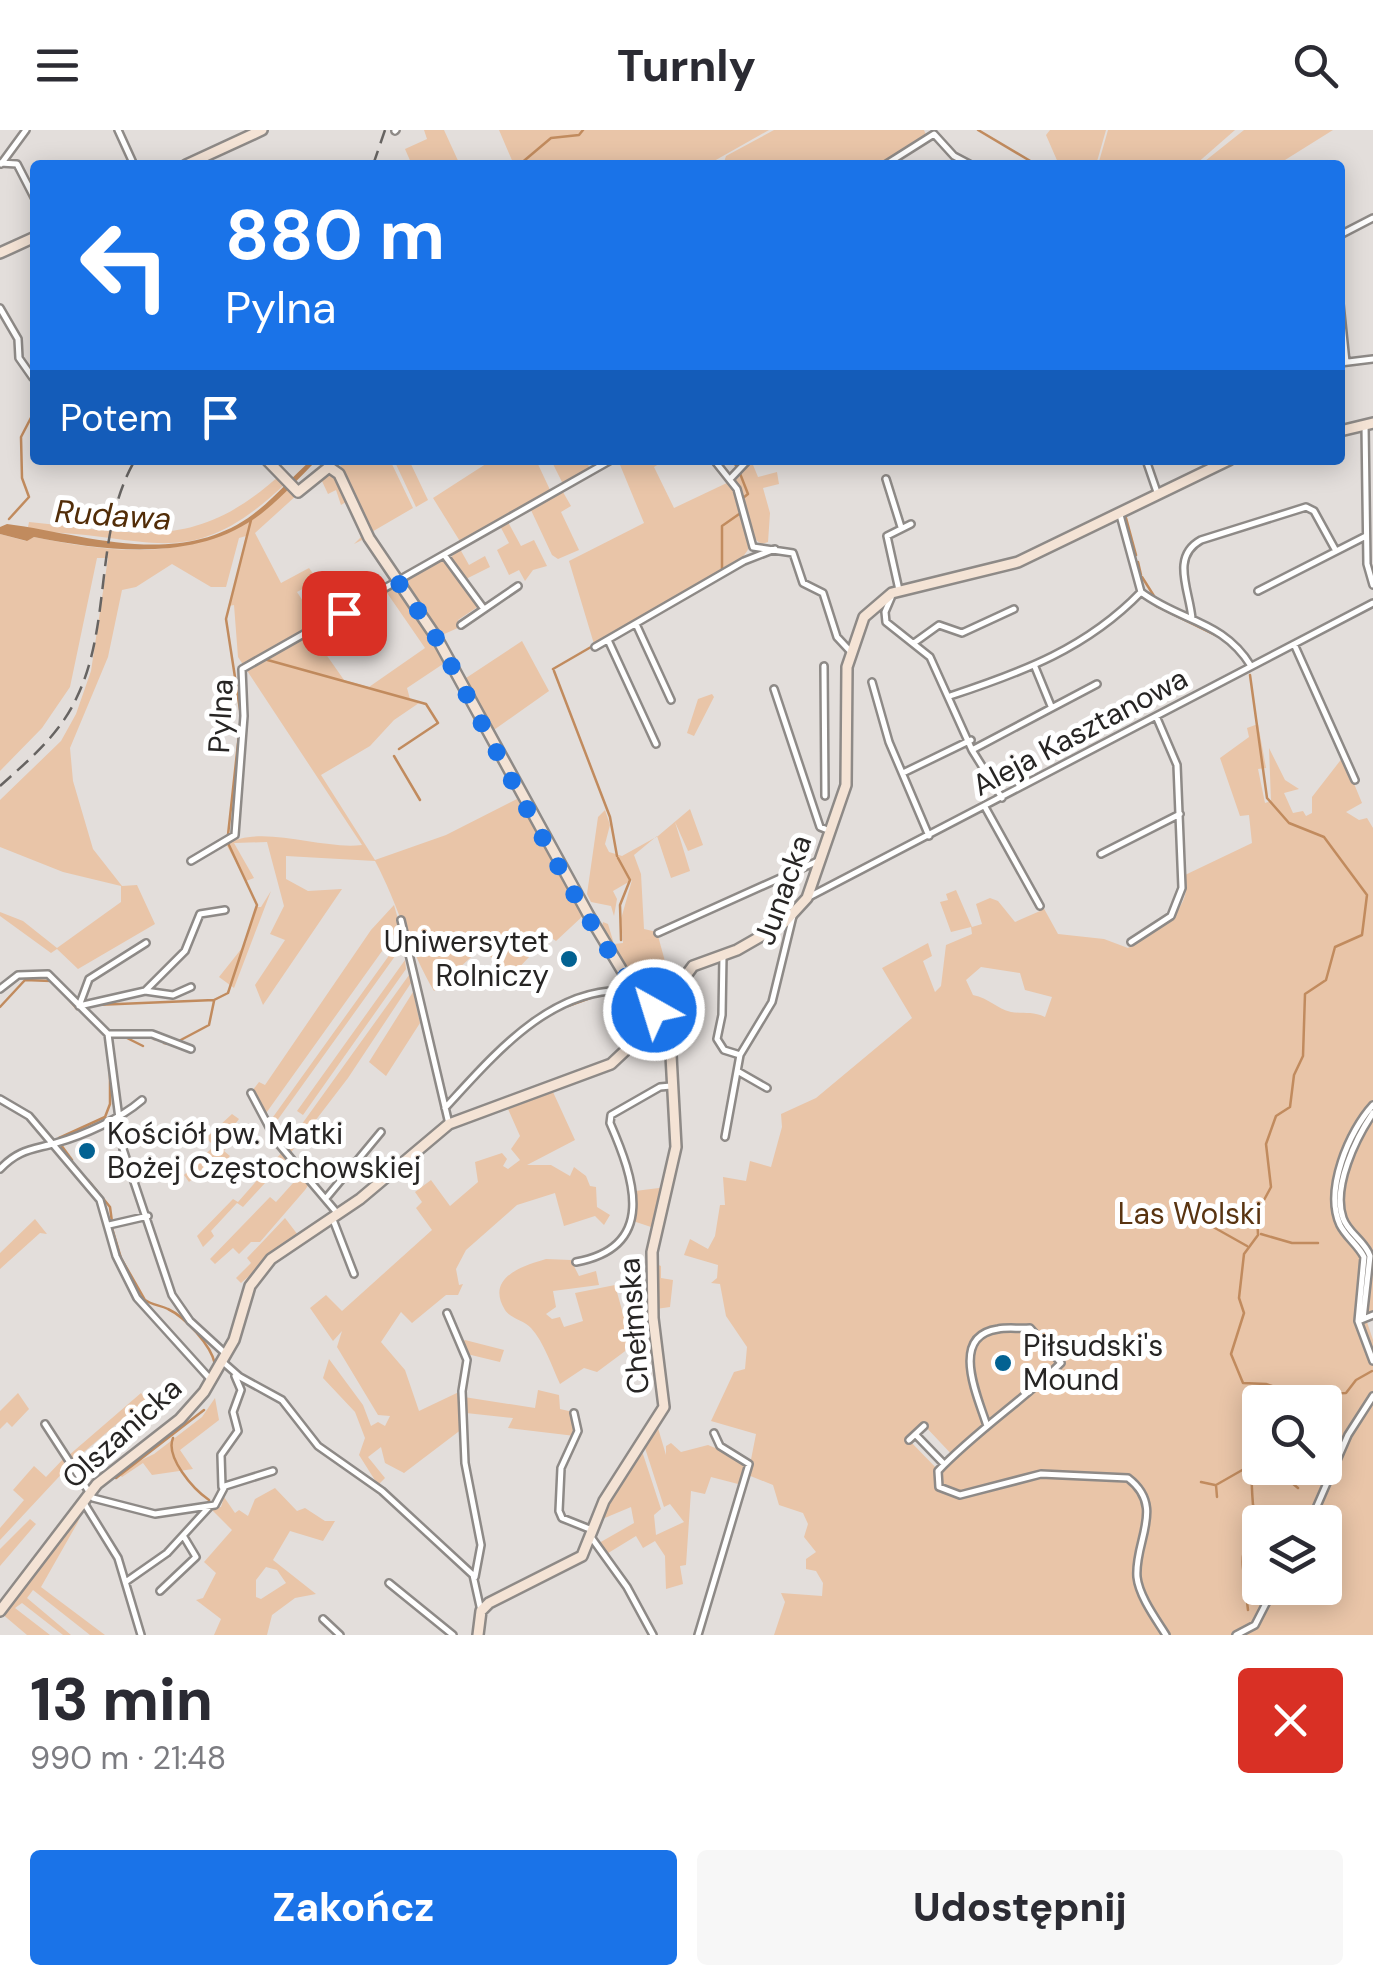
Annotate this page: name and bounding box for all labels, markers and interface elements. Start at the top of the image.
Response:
text: Turnly [617,36,756,95]
icon: menu [30,38,85,93]
icon: search [1288,38,1343,93]
text: 880 m [225,190,445,281]
icon: left [60,200,190,330]
text: Pylna [225,278,336,337]
icon: arrive [193,390,248,445]
text: Potem [60,393,173,443]
water label: Rudawa [53,490,173,540]
pin [302,571,387,656]
icon: arrive [317,586,372,641]
street label: Aleja Kasztanowa [965,658,1194,805]
street label: Pylna [199,678,242,754]
street label: Junacka [745,829,820,950]
place label: Uniwersytet Rolniczy [384,922,549,995]
marker: Uniwersytet Rolniczy [558,948,580,970]
position arrow [602,958,706,1062]
place label: Kościół pw. Matki Bożej Częstochowskiej [107,1114,421,1187]
marker: Kościół pw. Matki Bożej Częstochowskiej [76,1140,98,1162]
park label: Las Wolski [1118,1194,1262,1233]
street label: Chełmska [609,1257,658,1395]
place label: Piłsudski's Mound [1023,1326,1163,1399]
marker: Piłsudski's Mound [992,1352,1014,1374]
street label: Olszanicka [54,1369,190,1497]
map controls [1242,1385,1342,1605]
button: search [1242,1385,1342,1485]
button: layers [1242,1505,1342,1605]
text: 13 min [30,1660,213,1739]
button: close [1238,1668,1343,1773]
text: 990 m · 21:48 [30,1737,226,1779]
button: Zakończ [30,1850,677,1965]
button: Udostępnij [697,1850,1343,1965]

